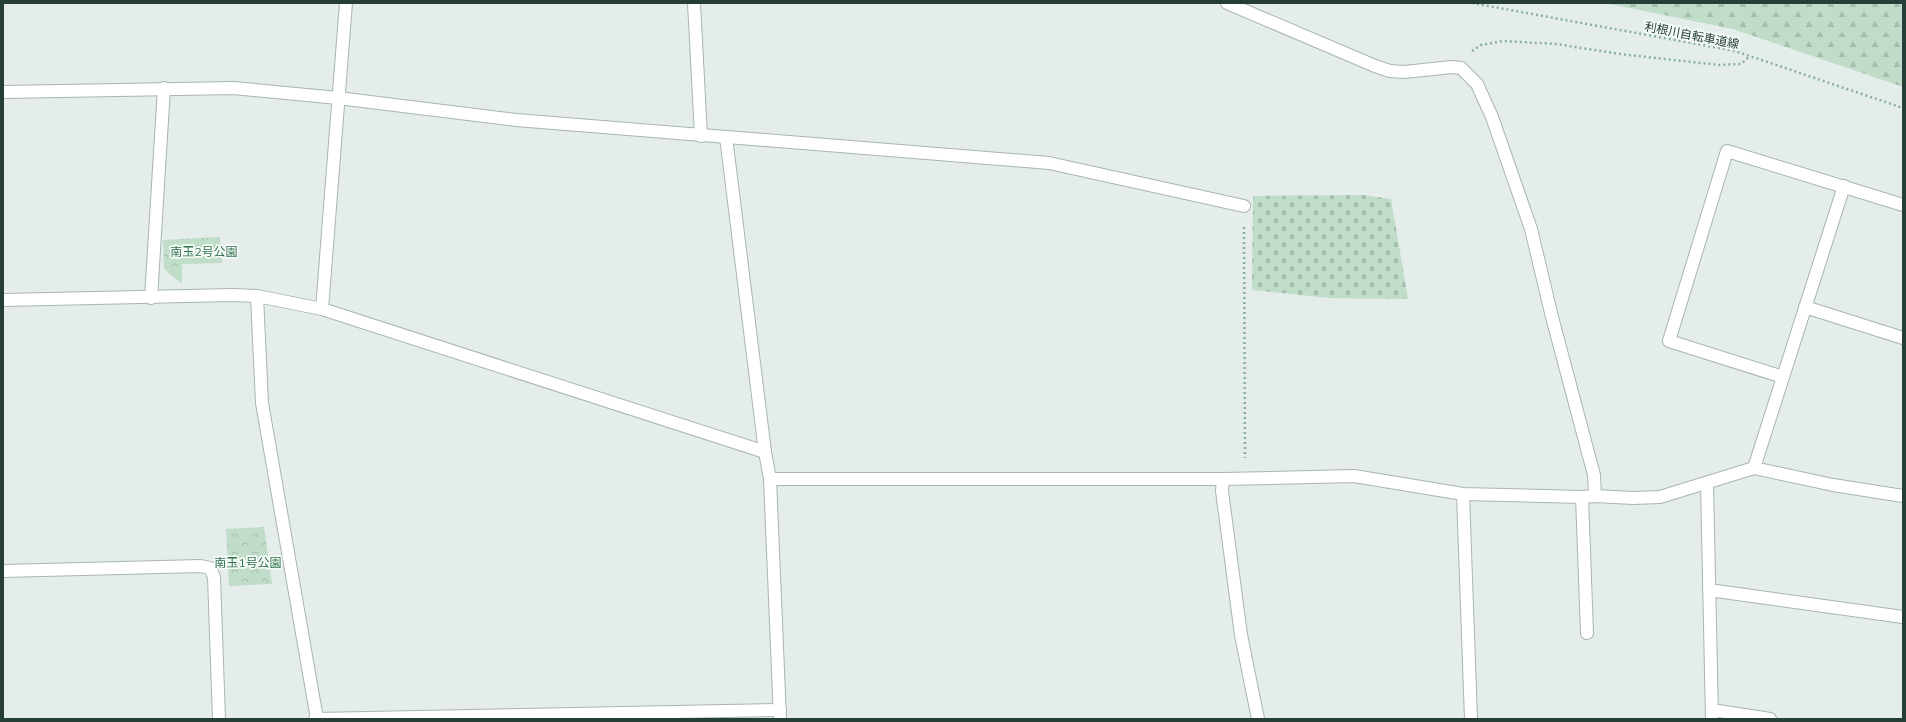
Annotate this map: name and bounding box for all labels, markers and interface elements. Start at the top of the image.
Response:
street label: 利根川自転車道線 [1643,18,1741,52]
park label: 南玉2号公園 [170,244,238,259]
park label: 南玉1号公園 [214,555,282,570]

